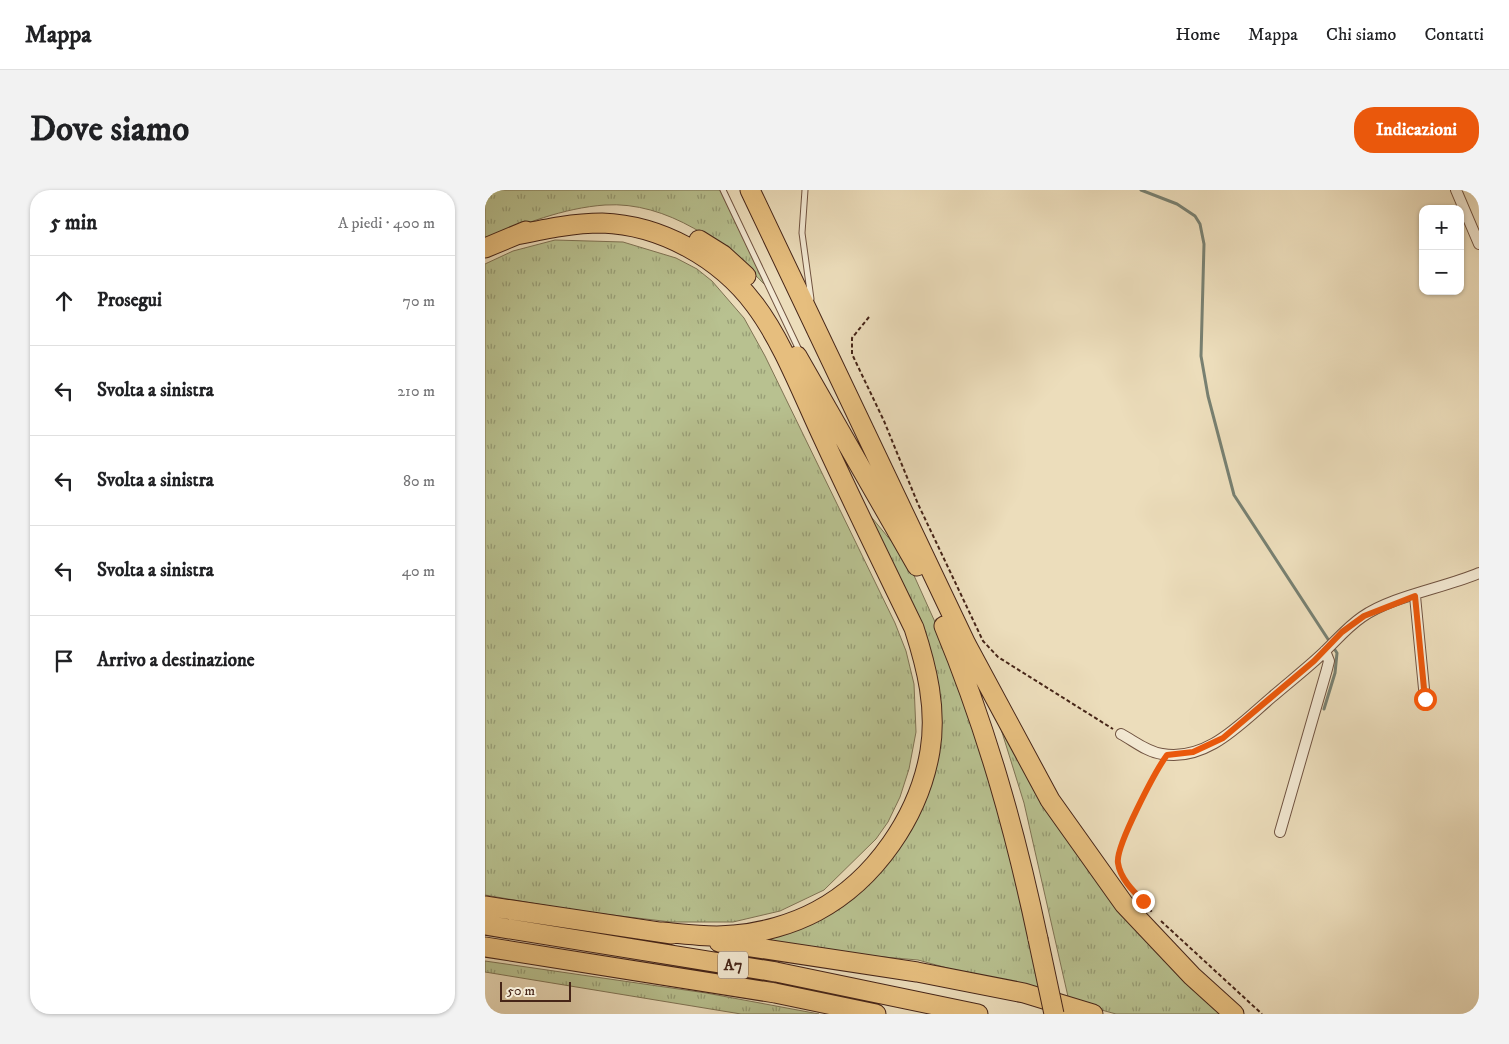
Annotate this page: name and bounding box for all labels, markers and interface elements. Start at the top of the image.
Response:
text: Mappa [25,20,91,50]
text: Home [1176,24,1220,46]
text: Mappa [1248,24,1298,46]
text: Chi siamo [1326,24,1396,46]
text: Contatti [1424,24,1484,46]
button: Indicazioni [1354,107,1479,153]
text: Dove siamo [30,108,189,152]
map controls [1419,205,1464,295]
button: + [1419,205,1464,250]
text: 5 min [50,210,97,236]
text: A piedi · 400 m [338,213,435,233]
button: − [1419,250,1464,295]
icon: ahead [50,287,78,315]
text: Prosegui [97,289,162,312]
text: 70 m [403,291,435,311]
icon: left [50,377,78,405]
text: Svolta a sinistra [97,379,214,402]
text: 210 m [397,381,435,401]
icon: left [50,467,78,495]
text: Svolta a sinistra [97,469,214,492]
text: 80 m [403,471,435,491]
icon: left [50,557,78,585]
text: Svolta a sinistra [97,559,214,582]
text: 40 m [402,561,435,581]
icon: arrive [50,647,78,675]
text: Arrivo a destinazione [97,649,255,672]
route start [1414,688,1437,711]
route end [1132,890,1155,913]
road number: A7 [718,952,748,978]
scale bar [500,979,571,1002]
text: 50 m [507,982,535,1000]

